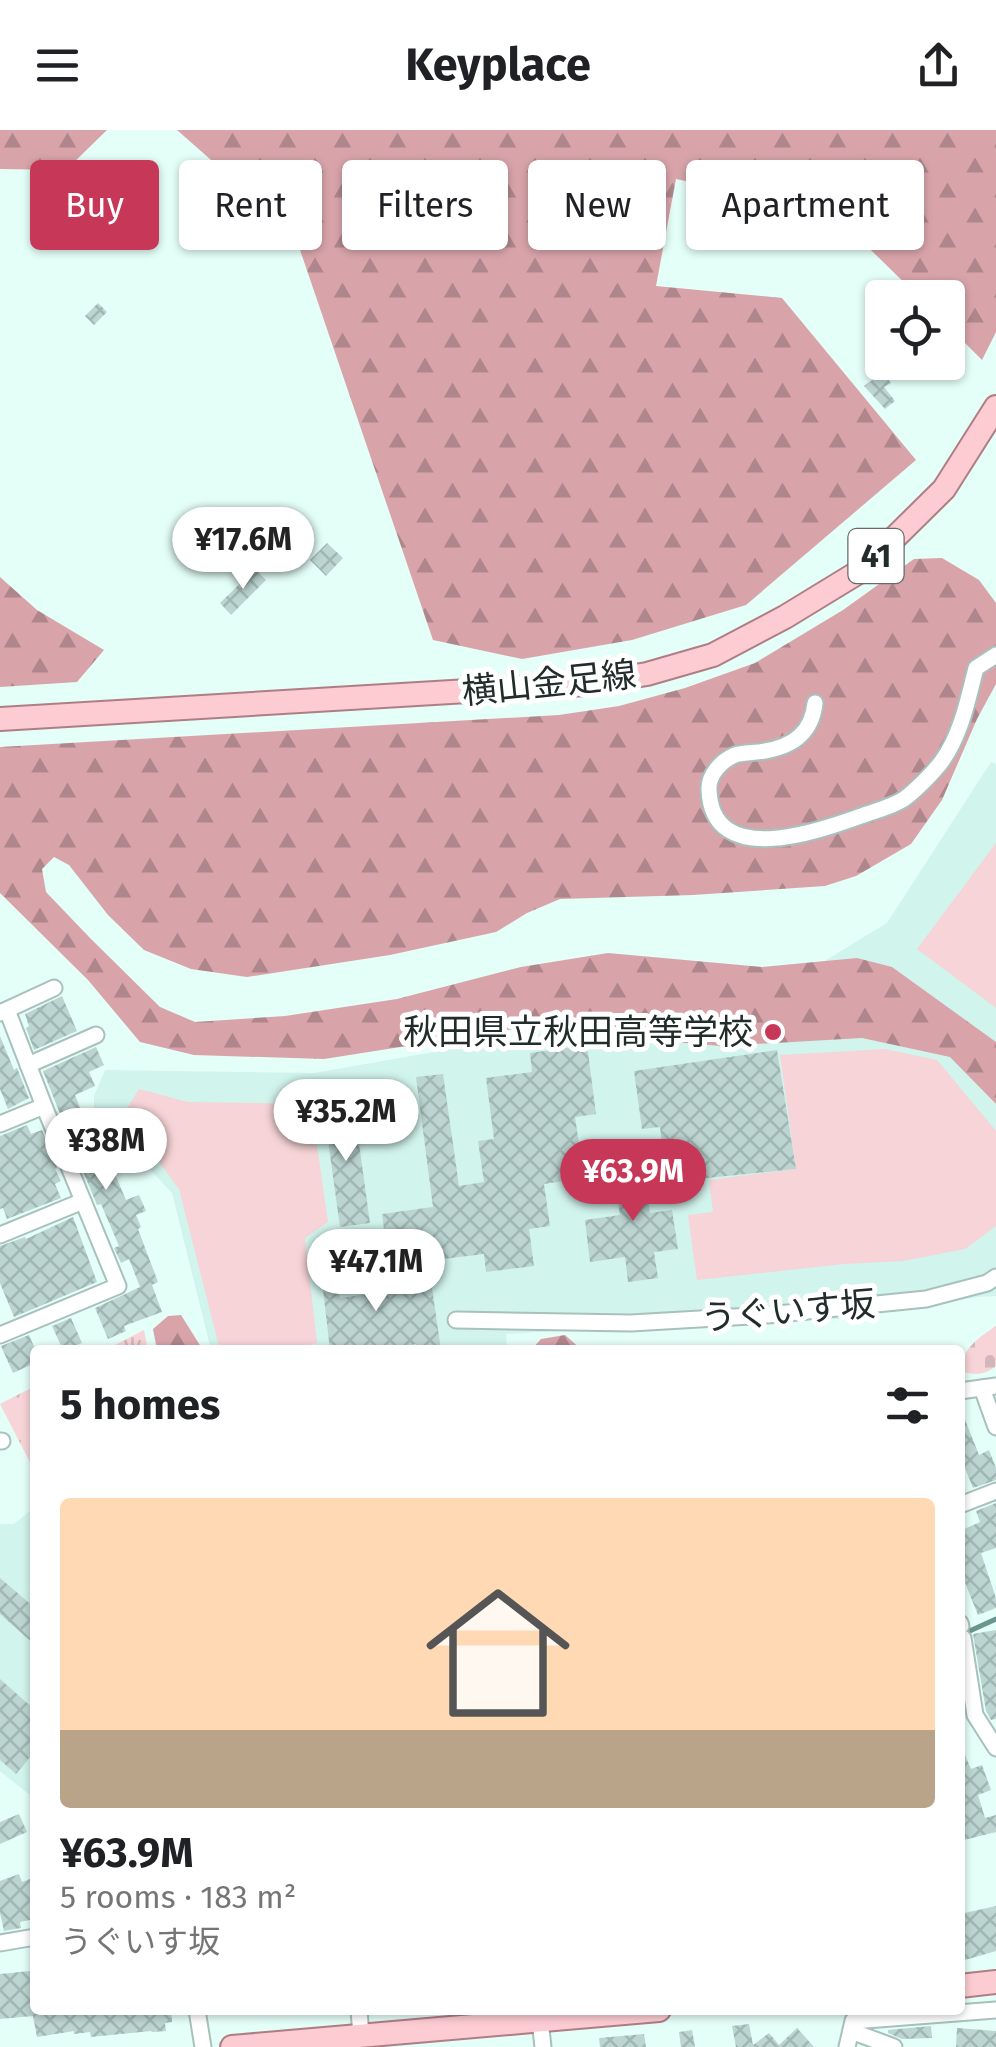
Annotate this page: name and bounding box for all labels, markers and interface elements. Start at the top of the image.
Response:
icon: menu [30,38,85,93]
text: Keyplace [405,38,591,92]
icon: share [911,38,966,93]
chip: Buy [30,160,159,250]
chip: Rent [179,160,322,250]
chip: Filters [342,160,508,250]
chip: New [528,160,666,250]
chip: Apartment [686,160,924,250]
map controls [865,280,965,380]
button: locate [865,280,965,380]
pin: ¥17.6M [162,507,324,592]
text: ¥17.6M [194,520,292,558]
road number: 41 [848,529,904,583]
street label: 横山金足線 [460,653,638,713]
place label: 秋田県立秋田高等学校 [403,1011,753,1053]
marker: 秋田県立秋田高等学校 [762,1021,784,1043]
pin: ¥35.2M [265,1079,427,1164]
text: ¥35.2M [296,1092,396,1130]
pin: ¥38M [47,1108,165,1193]
text: ¥38M [67,1121,145,1159]
pin: ¥63.9M [552,1139,714,1224]
text: ¥63.9M [582,1152,684,1190]
pin: ¥47.1M [295,1229,457,1314]
text: ¥47.1M [329,1242,423,1280]
street label: うぐいす坂 [699,1282,877,1340]
icon: filters [880,1378,935,1433]
text: 5 homes [60,1380,220,1430]
icon: home [408,1563,588,1743]
text: ¥63.9M [60,1828,193,1878]
text: 5 rooms · 183 m² [60,1878,296,1916]
text: うぐいす坂 [60,1923,220,1961]

